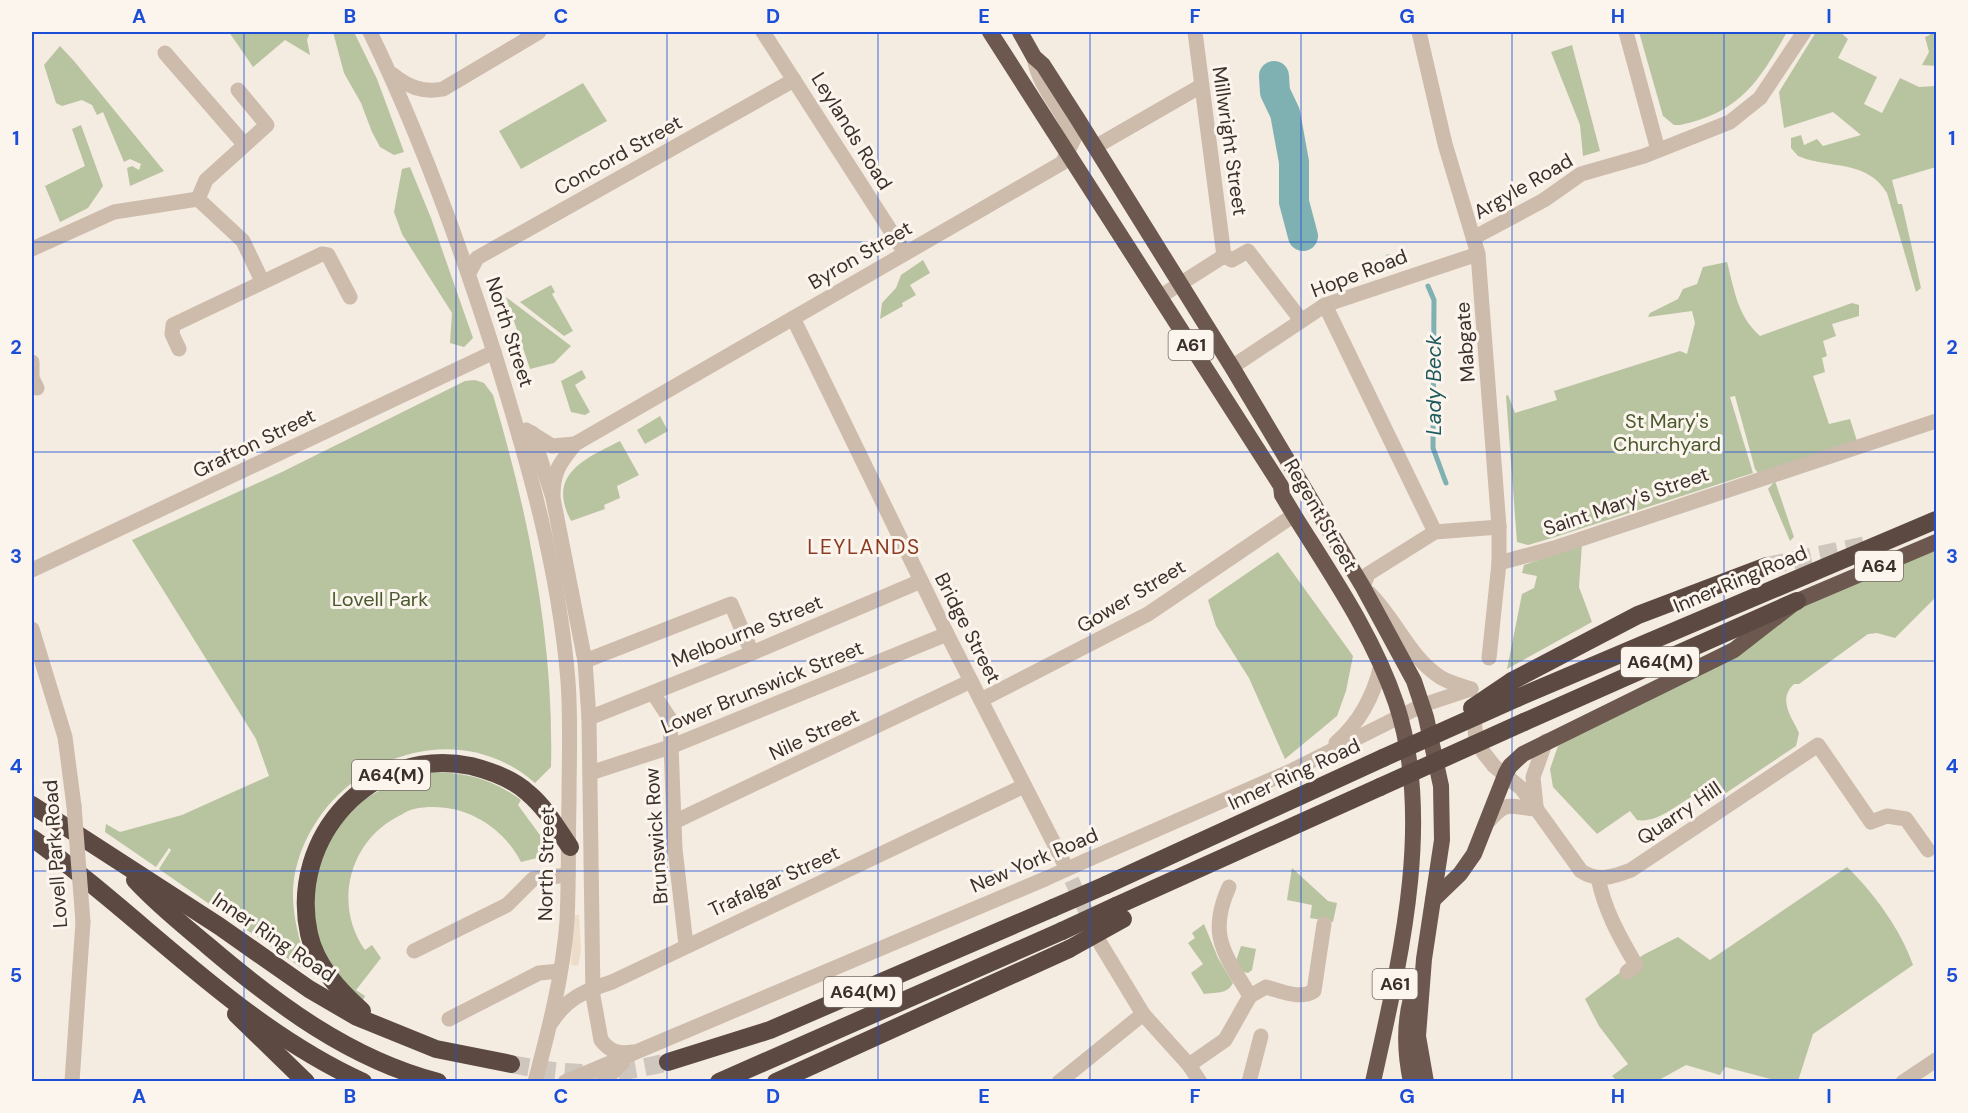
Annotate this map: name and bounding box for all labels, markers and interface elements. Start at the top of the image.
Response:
text: A [132,3,146,29]
text: B [344,3,356,29]
text: C [554,3,568,29]
text: D [766,3,780,29]
text: E [978,3,990,29]
text: F [1189,3,1201,29]
text: G [1399,3,1415,29]
text: H [1611,3,1625,29]
text: I [1826,3,1832,29]
street label: Millwright Street [1207,65,1253,217]
street label: Leylands Road [806,68,898,194]
street label: Concord Street [549,109,687,201]
text: 1 [12,125,20,151]
text: 1 [1948,125,1956,151]
street label: Argyle Road [1469,147,1577,225]
street label: Byron Street [803,215,917,295]
street label: Hope Road [1307,243,1411,303]
street label: North Street [480,274,540,391]
street label: Mabgate [1449,301,1481,383]
road number: A61 [1168,330,1214,360]
text: 2 [10,334,22,360]
water label: Lady Beck [1420,334,1448,435]
text: 2 [1946,334,1958,360]
street label: Grafton Street [188,402,320,484]
park label: St Mary's Churchyard [1613,408,1721,457]
street label: Regent Street [1278,454,1364,576]
street label: Saint Mary's Street [1540,460,1712,542]
district label: LEYLANDS [807,533,921,561]
street label: Inner Ring Road [1669,539,1811,619]
text: 3 [10,543,22,569]
text: 3 [1946,543,1958,569]
road number: A64 [1855,551,1903,581]
street label: Gower Street [1072,553,1190,639]
street label: Bridge Street [929,568,1007,688]
park label: Lovell Park [332,586,428,612]
street label: Melbourne Street [668,589,827,673]
street label: Lower Brunswick Street [657,634,867,740]
road number: A64(M) [1621,647,1699,677]
street label: Nile Street [765,702,863,766]
street label: Inner Ring Road [1224,732,1364,816]
text: 4 [10,753,23,779]
text: 4 [1946,753,1959,779]
road number: A64(M) [352,760,430,790]
street label: Brunswick Row [638,767,674,905]
street label: Quarry Hill [1632,775,1726,851]
street label: Lovell Park Road [37,779,73,929]
street label: North Street [532,806,560,921]
street label: New York Road [966,821,1102,899]
street label: Trafalgar Street [704,839,844,923]
street label: Inner Ring Road [207,886,341,988]
text: 5 [10,962,22,988]
text: 5 [1946,962,1958,988]
road number: A61 [1372,969,1418,999]
road number: A64(M) [824,977,902,1007]
text: A [132,1083,146,1109]
text: B [344,1083,356,1109]
text: C [554,1083,568,1109]
text: D [766,1083,780,1109]
text: E [978,1083,990,1109]
text: F [1189,1083,1201,1109]
text: G [1399,1083,1415,1109]
text: H [1611,1083,1625,1109]
text: I [1826,1083,1832,1109]

